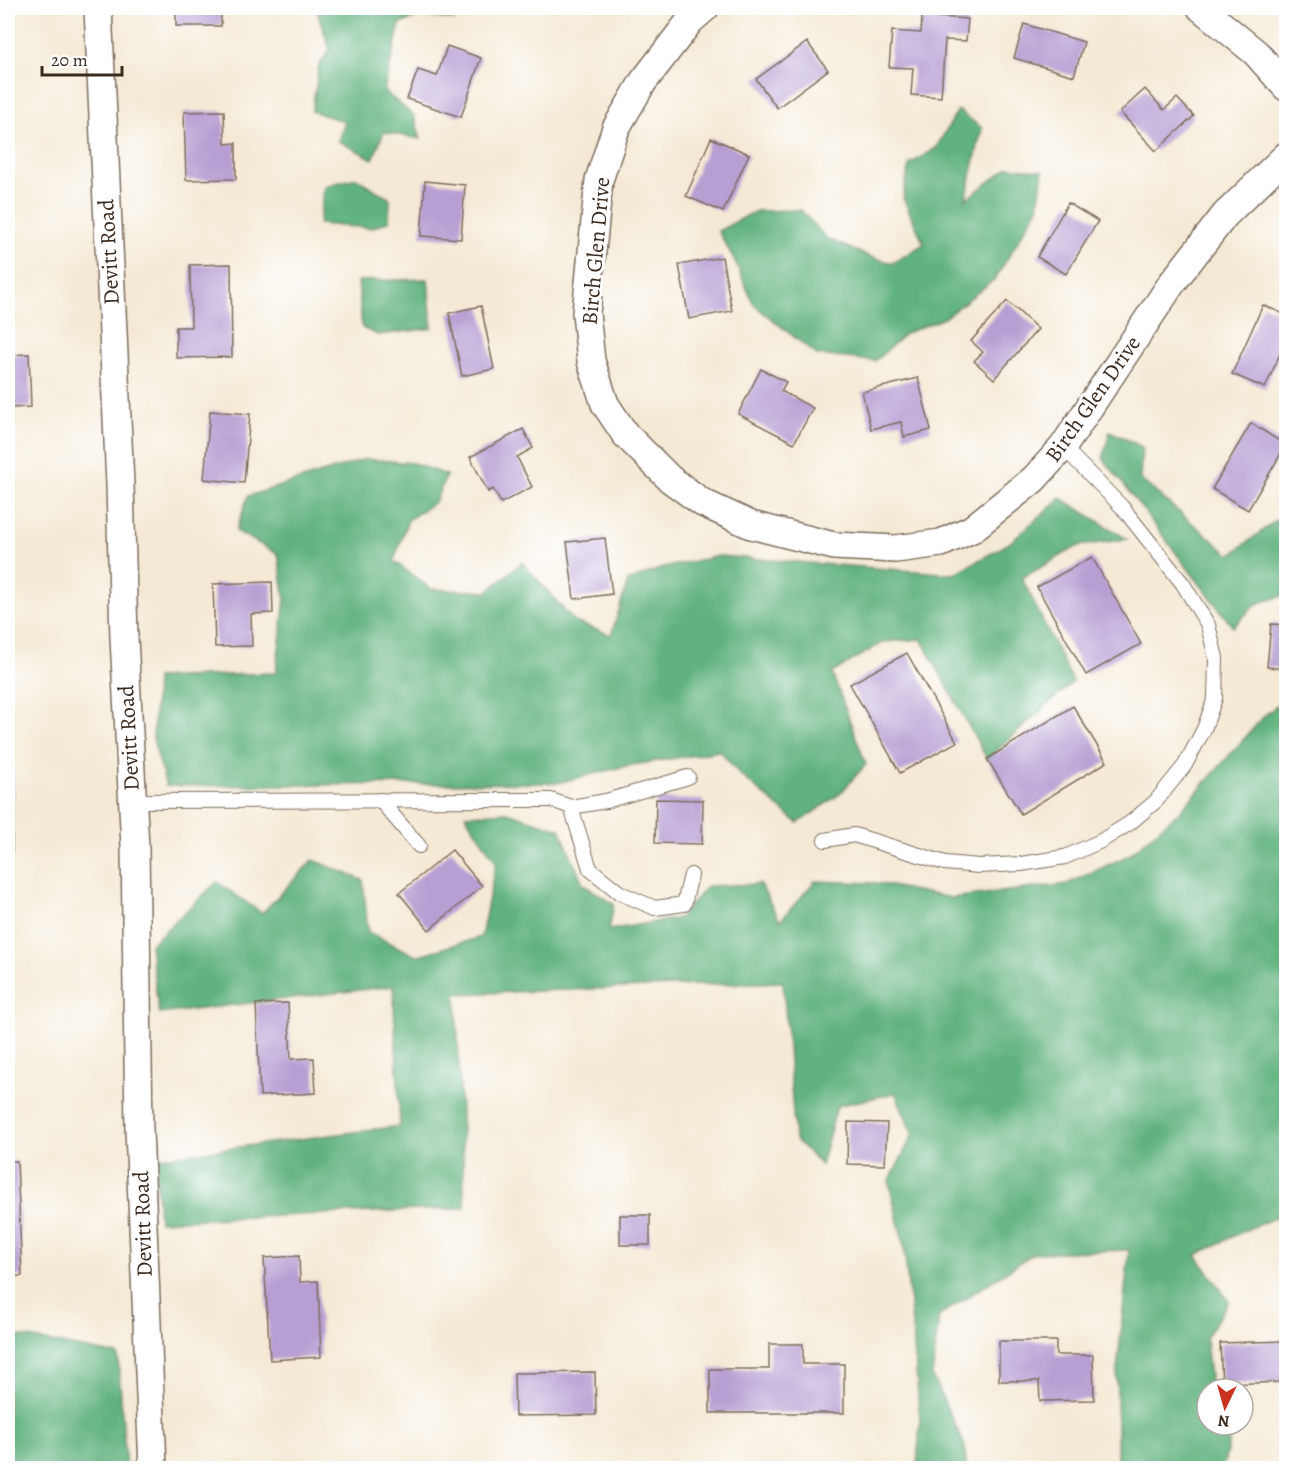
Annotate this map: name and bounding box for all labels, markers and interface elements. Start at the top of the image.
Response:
scale bar [42,39,122,77]
text: 20 m [51,48,88,72]
street label: Birch Glen Drive [575,176,617,326]
street label: Devitt Road [91,198,127,306]
street label: Birch Glen Drive [1038,330,1148,468]
street label: Devitt Road [111,684,147,792]
street label: Devitt Road [126,1170,160,1277]
north arrow [1195,1377,1255,1437]
text: N [1217,1409,1231,1432]

